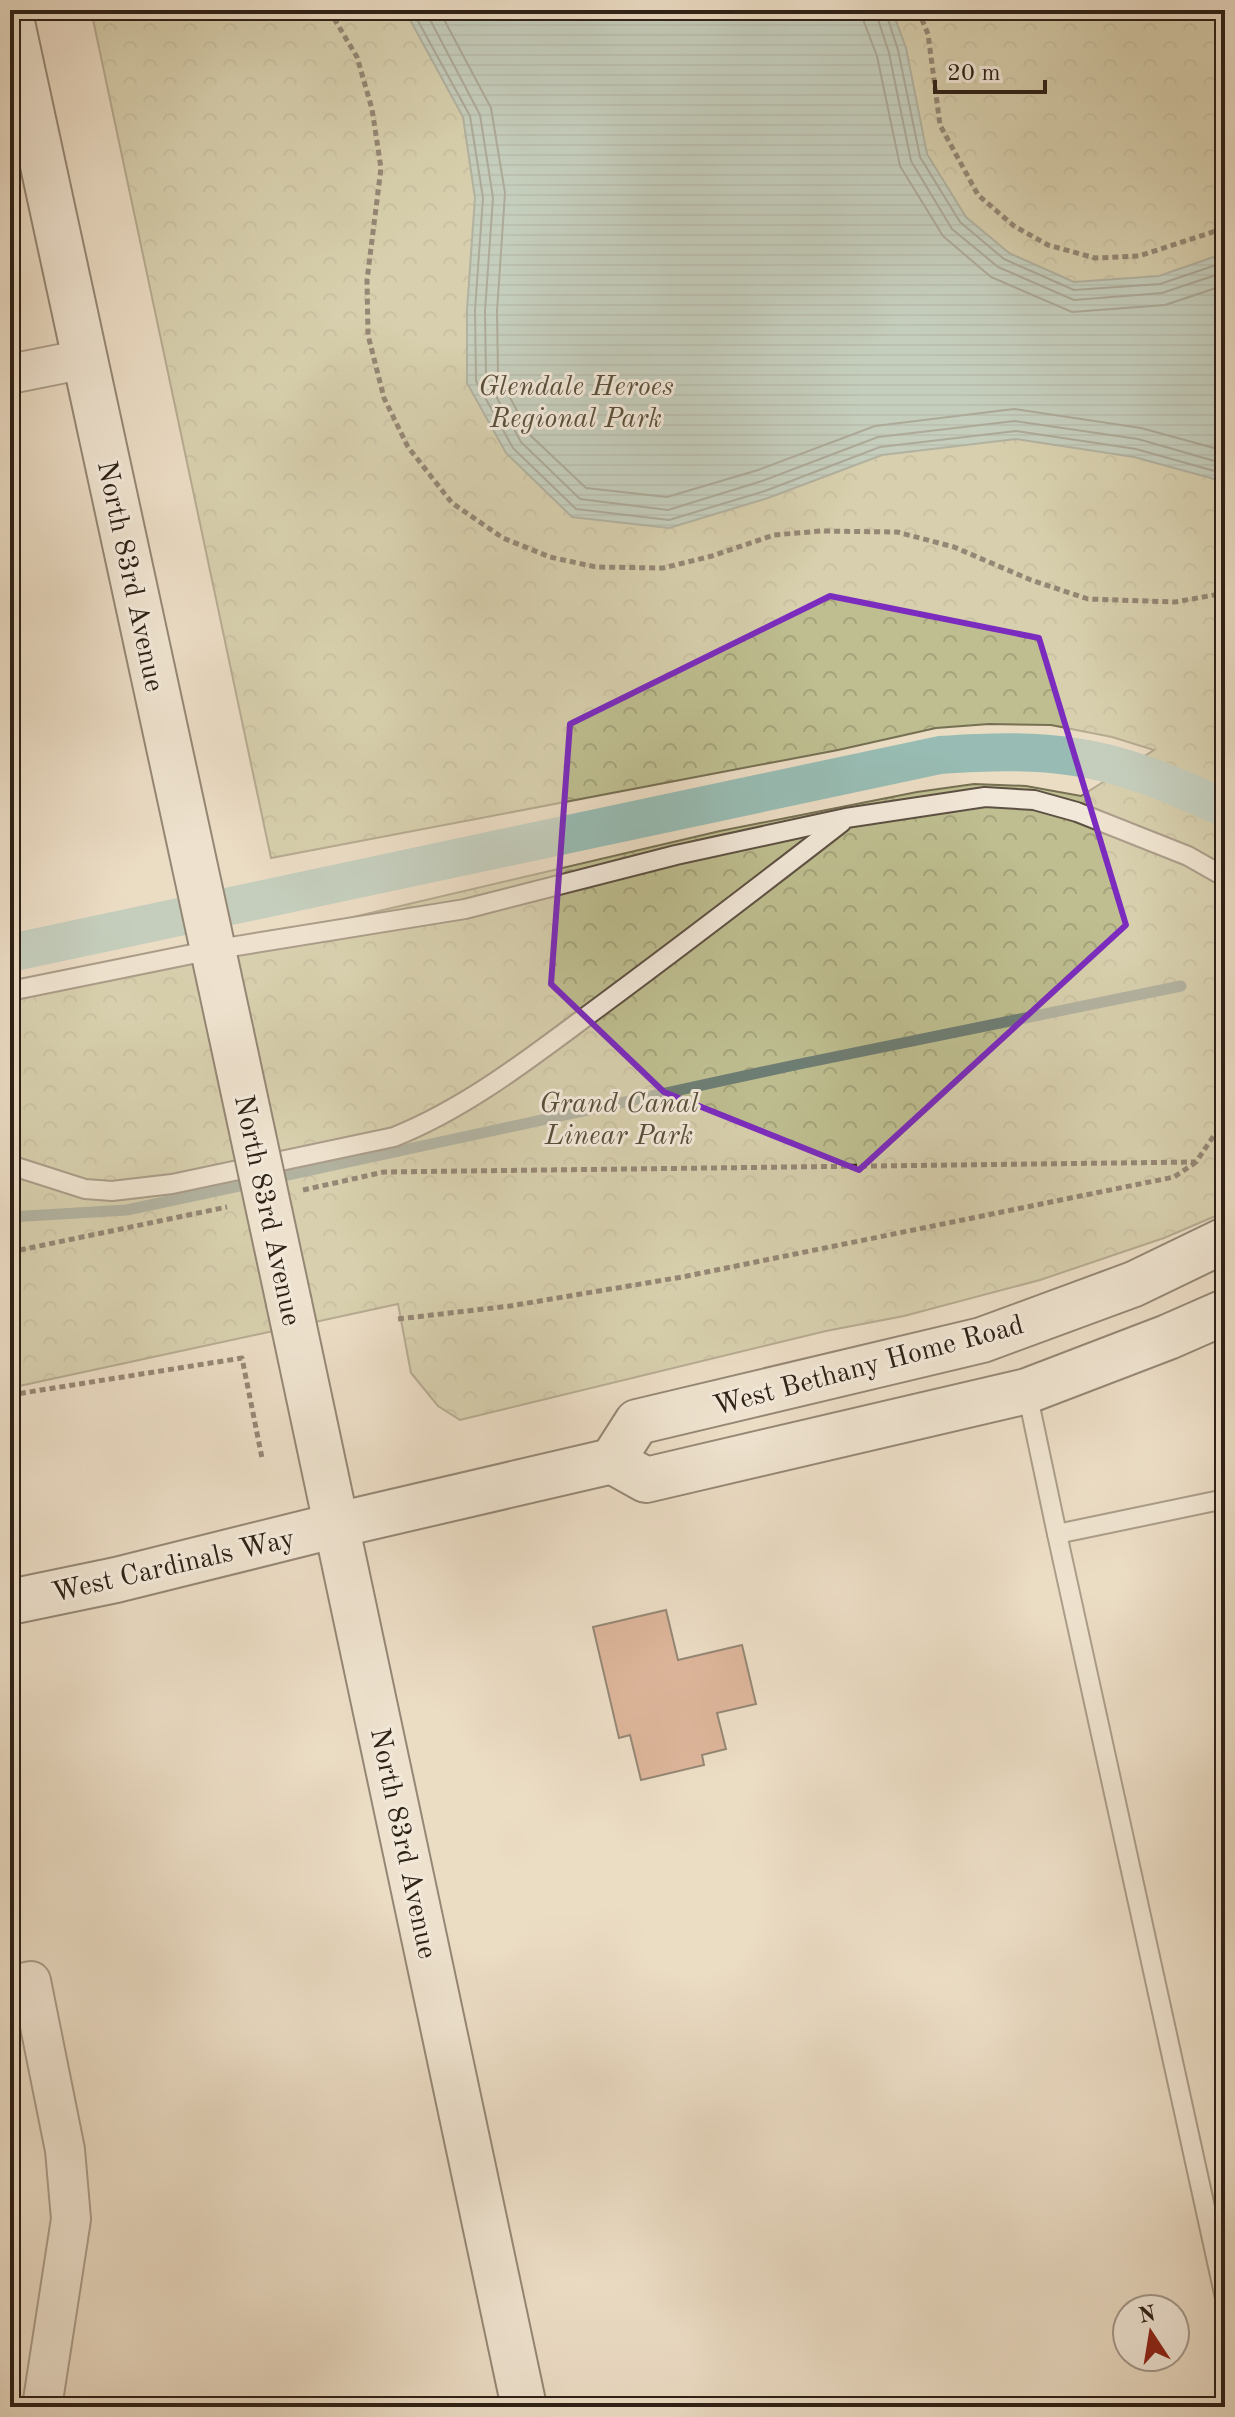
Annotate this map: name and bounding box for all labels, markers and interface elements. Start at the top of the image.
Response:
scale bar [935,44,1045,94]
text: 20 m [947,62,1001,86]
park label: Glendale Heroes Regional Park [478,374,674,434]
street label: North 83rd Avenue [91,459,167,695]
park label: Grand Canal Linear Park [539,1091,699,1151]
street label: North 83rd Avenue [228,1093,304,1329]
street label: West Bethany Home Road [711,1312,1027,1422]
street label: West Cardinals Way [49,1525,298,1609]
street label: North 83rd Avenue [364,1726,440,1962]
north arrow [1111,2293,1191,2373]
text: N [1137,2303,1158,2328]

